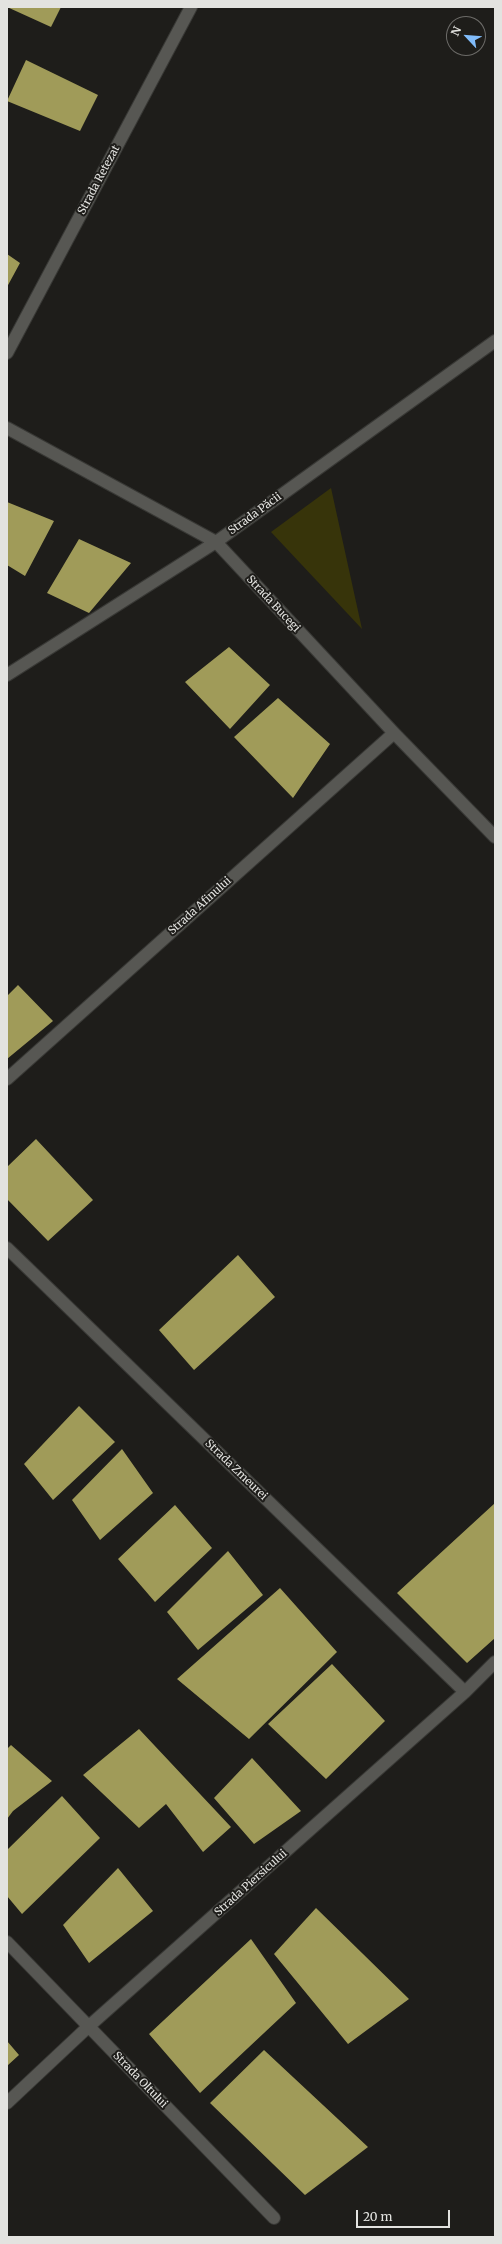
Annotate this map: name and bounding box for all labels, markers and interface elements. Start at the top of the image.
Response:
north arrow [446,16,486,56]
text: N [448,24,464,38]
street label: Strada Retezat [75,143,123,217]
street label: Strada Păcii [226,490,284,538]
street label: Strada Bucegi [243,573,303,635]
street label: Strada Afinului [166,874,234,938]
street label: Strada Zmeurei [202,1437,270,1503]
street label: Strada Piersicului [212,1847,290,1919]
street label: Strada Oltului [110,2049,170,2111]
scale bar [358,2202,452,2228]
text: 20 m [363,2209,392,2224]

